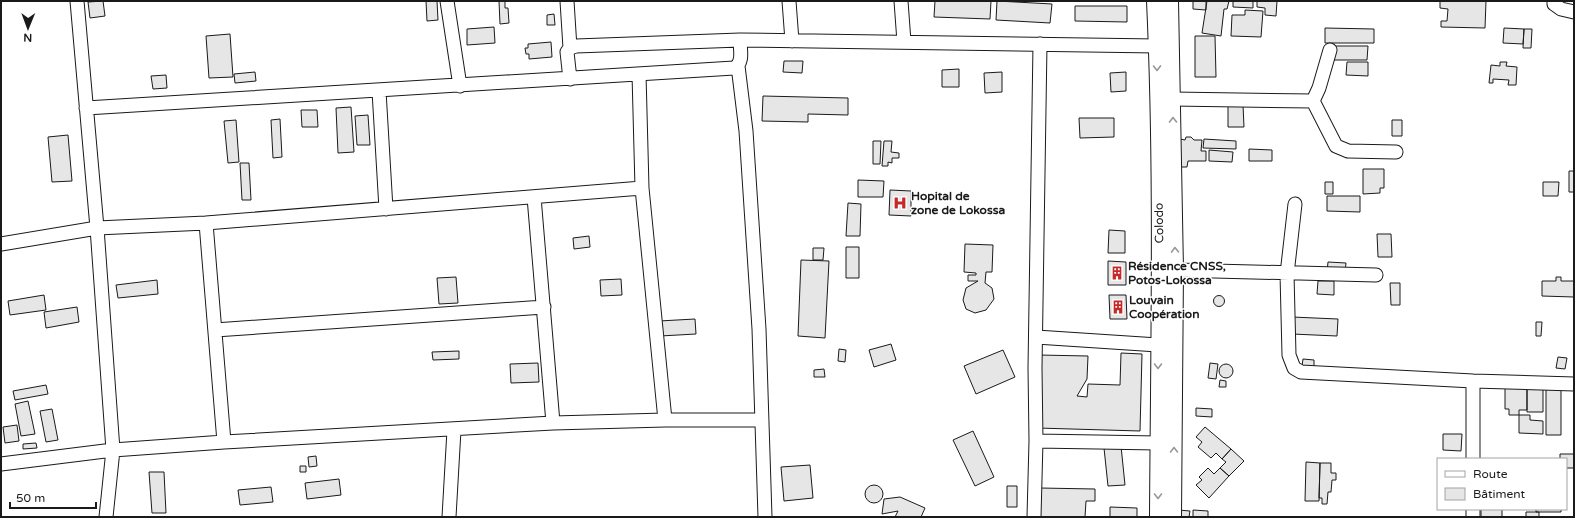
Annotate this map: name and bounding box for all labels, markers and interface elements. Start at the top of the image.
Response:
north arrow [8,8,48,48]
text: N [23,31,32,44]
one-way arrow [1153,65,1161,71]
one-way arrow [1168,117,1177,123]
place label: Hopital de zone de Lokossa [911,189,1005,217]
hospital icon: Hopital de zone de Lokossa [892,195,908,211]
street label: Colodo [1152,203,1166,243]
one-way arrow [1170,247,1179,253]
place label: Résidence CNSS, Potos-Lokossa [1128,259,1226,287]
building icon: Résidence CNSS, Potos-Lokossa [1109,265,1125,281]
place label: Louvain Coopération [1129,293,1199,322]
building icon: Louvain Coopération [1110,299,1126,315]
one-way arrow [1154,363,1162,369]
one-way arrow [1170,447,1178,453]
legend [1437,458,1567,510]
text: Route [1473,467,1508,481]
scale bar [10,484,96,510]
text: Bâtiment [1473,487,1525,501]
text: 50 m [16,491,45,505]
one-way arrow [1154,493,1162,499]

